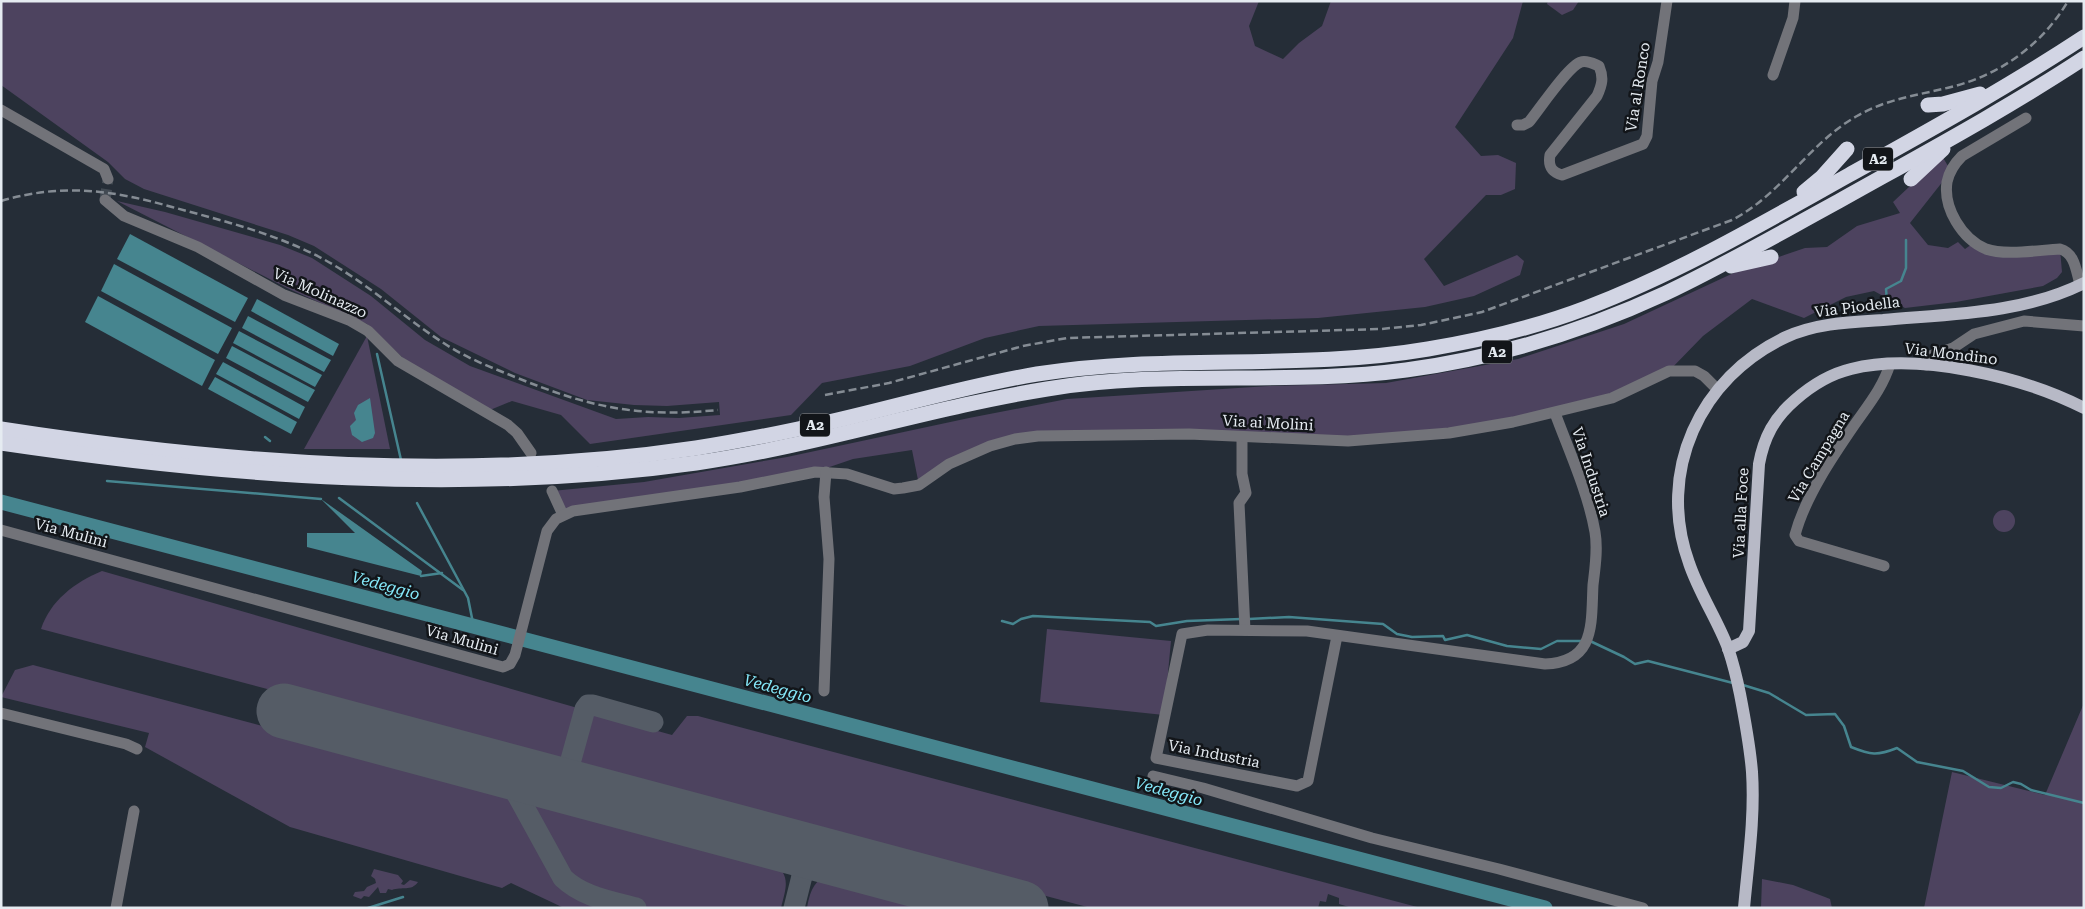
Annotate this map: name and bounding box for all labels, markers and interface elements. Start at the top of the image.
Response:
street label: Via al Ronco [1622,41,1654,133]
road number: A2 [1863,148,1893,170]
street label: Via Molinazzo [270,264,370,322]
street label: Via Piodella [1813,293,1901,321]
street label: Via Mondino [1903,339,1999,369]
road number: A2 [1482,341,1512,364]
street label: Via Campagna [1785,408,1853,506]
street label: Via ai Molini [1222,412,1314,434]
road number: A2 [800,414,830,436]
street label: Via Industria [1568,425,1614,519]
street label: Via alla Foce [1730,467,1752,559]
street label: Via Mulini [33,515,110,551]
water label: Vedeggio [350,567,422,604]
street label: Via Mulini [424,621,501,659]
water label: Vedeggio [742,670,814,707]
street label: Via Industria [1166,736,1262,772]
water label: Vedeggio [1133,773,1205,810]

